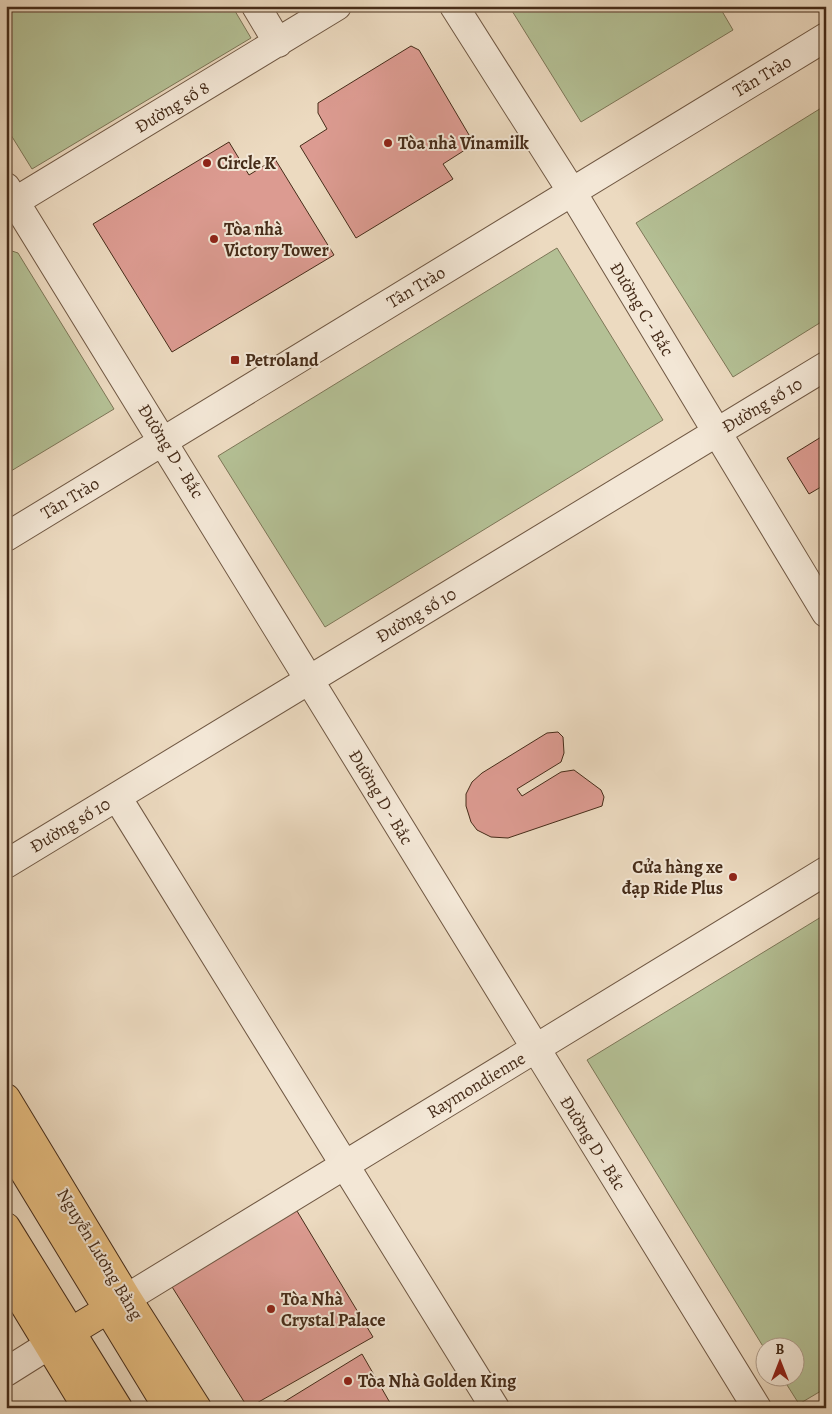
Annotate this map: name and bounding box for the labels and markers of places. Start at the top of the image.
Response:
place label: Tòa nhà Vinamilk [398,131,529,155]
marker: Tòa nhà Vinamilk [382,137,394,149]
place label: Circle K [217,151,276,175]
marker: Circle K [201,157,213,169]
place label: Tòa nhà Victory Tower [223,217,329,262]
marker: Tòa nhà Victory Tower [208,233,220,245]
place label: Petroland [245,348,319,372]
marker: Petroland [229,354,241,366]
place label: Cửa hàng xe đạp Ride Plus [622,855,723,900]
marker: Cửa hàng xe đạp Ride Plus [727,871,739,883]
place label: Tòa Nhà Crystal Palace [281,1287,386,1332]
marker: Tòa Nhà Crystal Palace [265,1303,277,1315]
place label: Tòa Nhà Golden King [358,1369,517,1393]
marker: Tòa Nhà Golden King [342,1375,354,1387]

